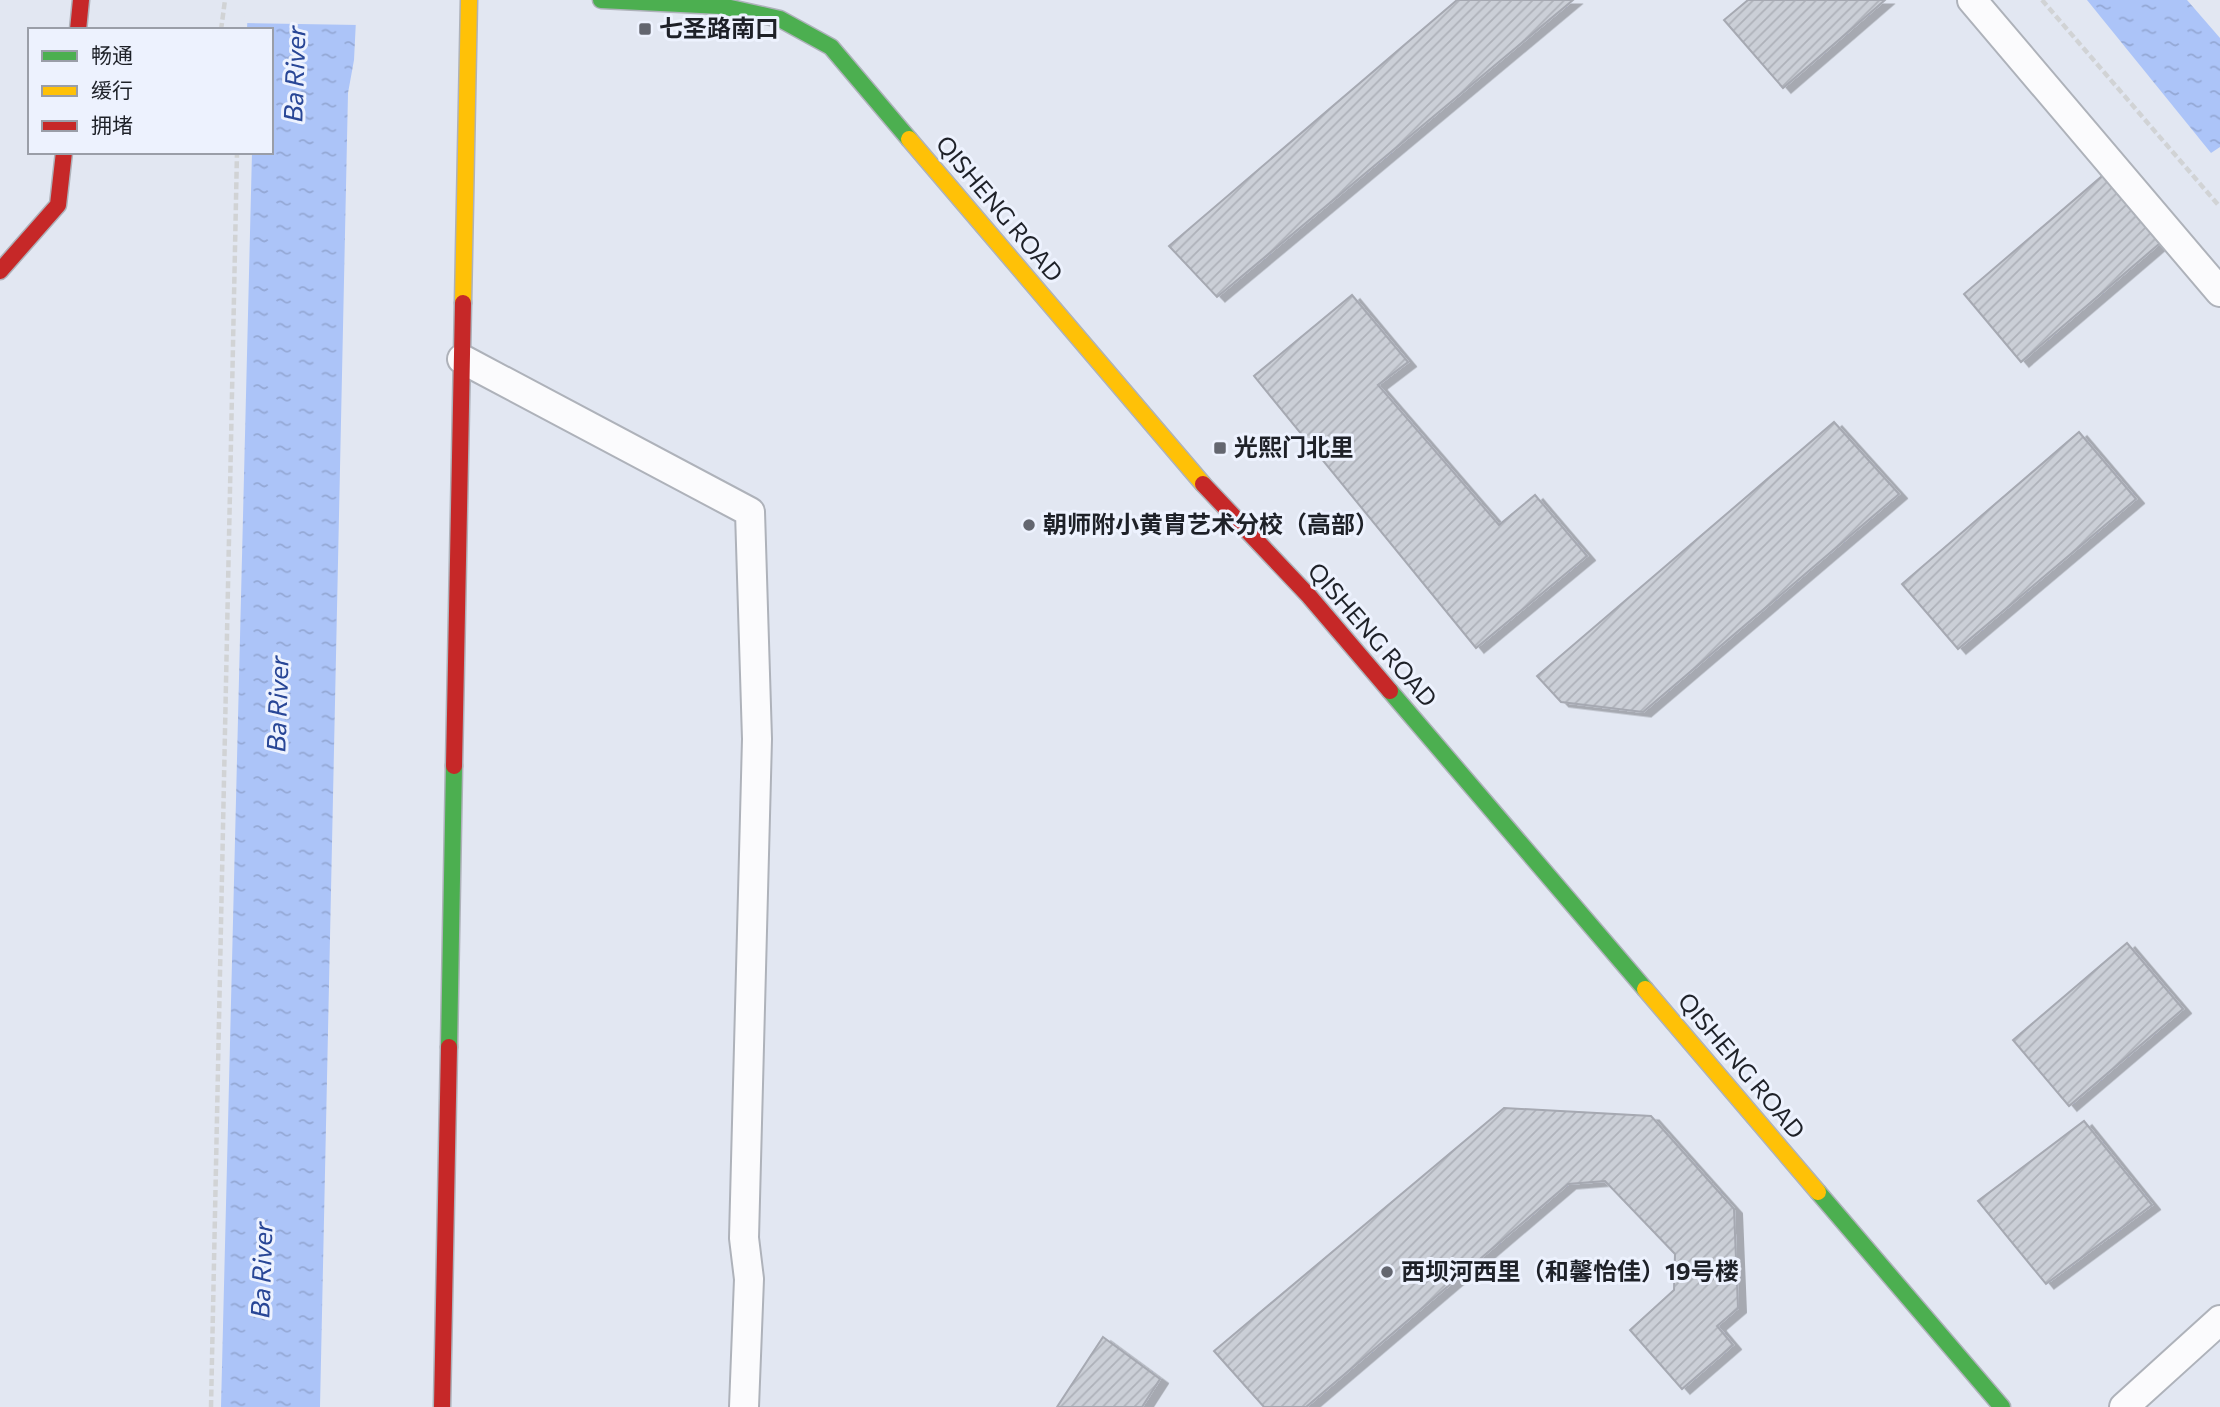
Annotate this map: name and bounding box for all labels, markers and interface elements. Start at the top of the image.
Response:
place label: 七圣路南口 [659,13,779,42]
marker: 七圣路南口 [637,21,653,37]
water label: Ba River [276,24,311,123]
legend [28,28,273,154]
text: 畅通 [91,42,133,67]
text: 缓行 [91,77,133,102]
text: 拥堵 [91,112,133,137]
street label: QISHENG ROAD [931,129,1070,287]
place label: 光熙门北里 [1234,432,1354,461]
marker: 光熙门北里 [1212,440,1228,456]
place label: 朝师附小黄胄艺术分校（高部） [1043,509,1379,538]
marker: 朝师附小黄胄艺术分校（高部） [1021,517,1037,533]
street label: QISHENG ROAD [1303,556,1444,712]
water label: Ba River [259,654,294,753]
street label: QISHENG ROAD [1673,986,1812,1144]
water label: Ba River [243,1220,278,1319]
place label: 西坝河西里（和馨怡佳）19号楼 [1401,1256,1739,1285]
marker: 西坝河西里（和馨怡佳）19号楼 [1379,1264,1395,1280]

